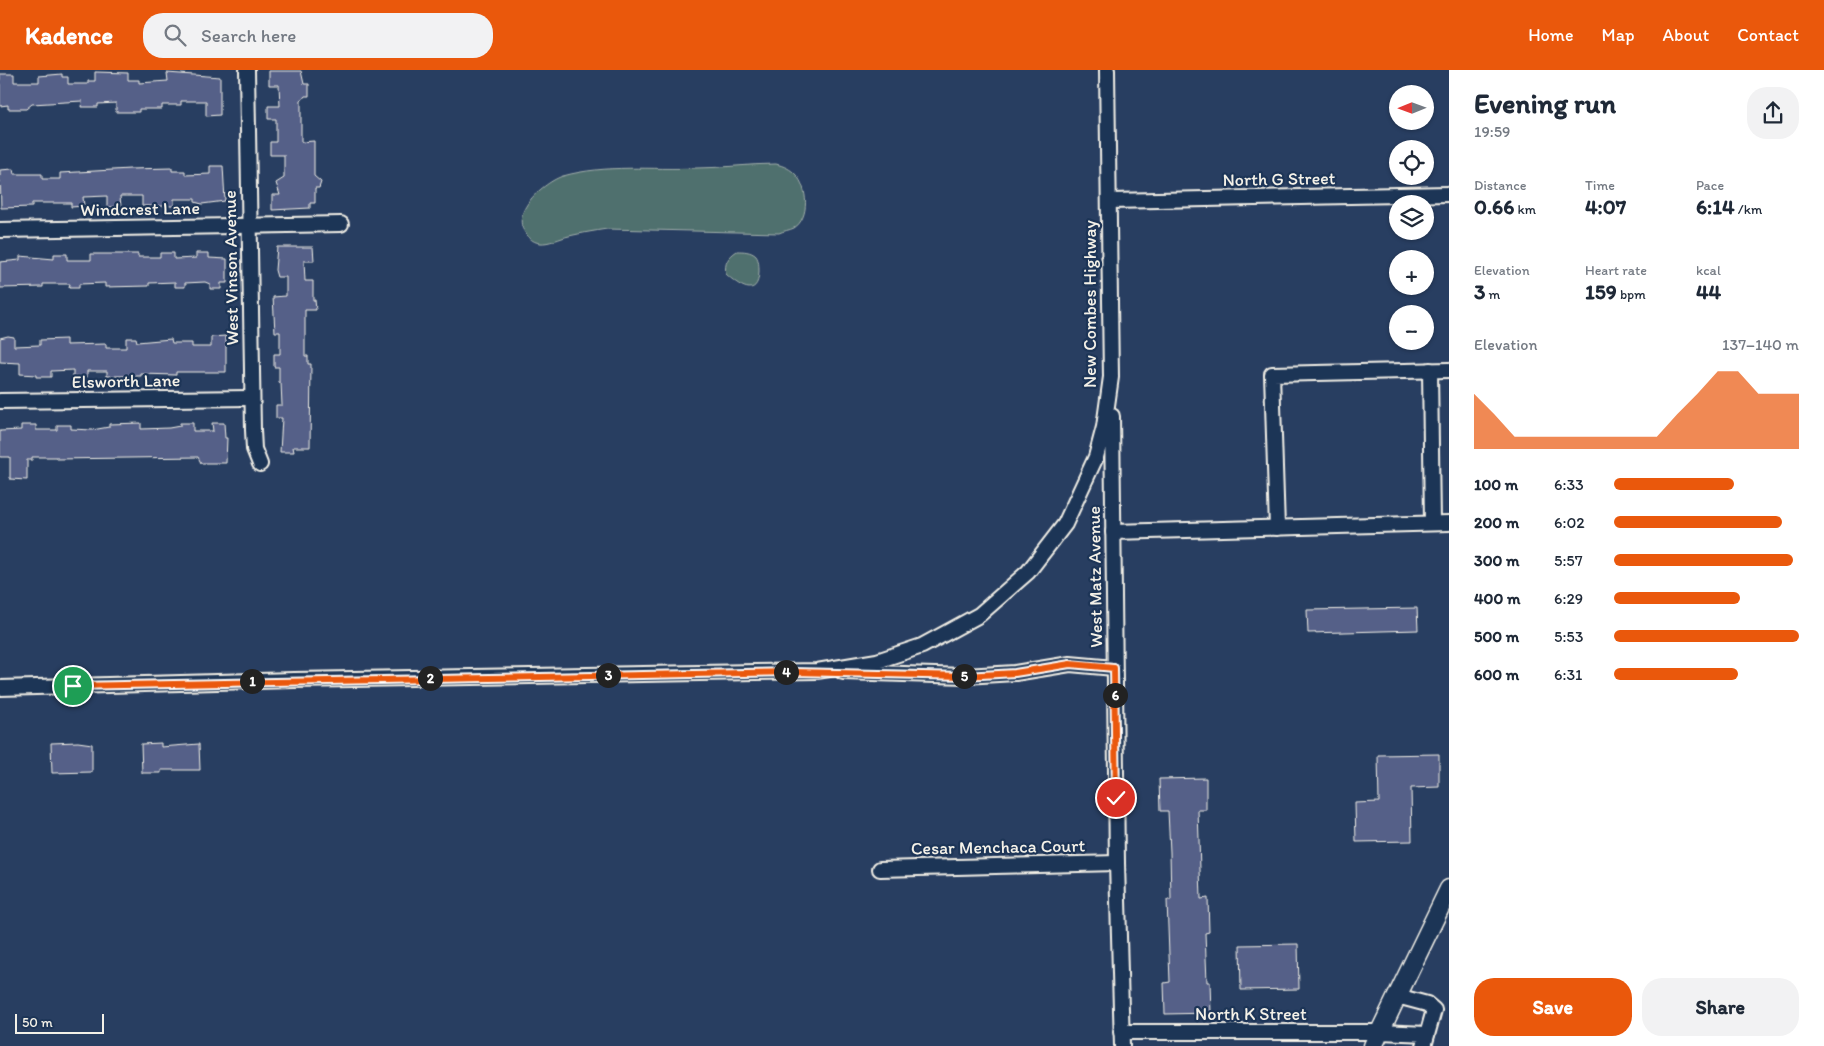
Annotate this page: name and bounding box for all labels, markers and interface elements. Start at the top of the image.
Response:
search box [143,13,493,58]
text: Kadence [25,21,113,50]
icon: search [161,21,189,49]
text: Search here [201,24,296,47]
text: Home [1528,24,1574,46]
text: Map [1602,24,1635,46]
text: About [1663,24,1709,46]
text: Contact [1737,24,1799,46]
north arrow [1389,85,1434,130]
map controls [1389,85,1434,350]
text: Evening run [1474,86,1616,120]
button: share [1747,87,1799,139]
text: 19:59 [1474,122,1510,141]
button: locate [1389,140,1434,185]
street label: North G Street [1222,167,1336,191]
text: Distance [1474,177,1526,194]
text: Time [1585,177,1615,194]
text: Pace [1696,177,1724,194]
street label: West Vinson Avenue [219,190,243,346]
text: 0.66 [1474,194,1514,219]
text: 4:07 [1585,194,1626,219]
text: 6:14 [1696,194,1735,219]
button: layers [1389,195,1434,240]
street label: Windcrest Lane [80,197,200,221]
text: km [1514,201,1536,218]
text: /km [1735,201,1762,218]
street label: New Combes Highway [1079,220,1101,388]
button: + [1389,250,1434,295]
text: Elevation [1474,262,1530,279]
text: Heart rate [1585,262,1647,279]
text: kcal [1696,262,1721,279]
text: 3 [1474,279,1485,304]
text: 159 [1585,279,1617,304]
text: 44 [1696,279,1721,304]
text: m [1485,286,1500,303]
text: bpm [1617,286,1646,303]
button: − [1389,305,1434,350]
text: Elevation [1474,335,1538,354]
text: 137–140 m [1722,335,1799,354]
street label: Elsworth Lane [71,369,181,393]
text: 100 m [1474,475,1518,494]
text: 6:33 [1554,475,1584,494]
street label: West Matz Avenue [1083,506,1107,648]
text: 200 m [1474,513,1519,532]
text: 6:02 [1554,513,1585,532]
text: 300 m [1474,551,1520,570]
text: 5:57 [1554,551,1583,570]
text: 400 m [1474,589,1520,608]
text: 6:29 [1554,589,1583,608]
text: 500 m [1474,627,1519,646]
text: 5:53 [1554,627,1583,646]
pin: 4 [774,660,798,684]
pin: 3 [596,662,620,688]
text: 4 [782,664,791,681]
pin: 5 [952,664,976,688]
pin [52,665,94,707]
text: 600 m [1474,665,1519,684]
text: 6:31 [1554,665,1583,684]
pin: 2 [418,666,442,690]
text: 3 [605,667,612,684]
pin: 1 [240,668,264,694]
text: 5 [961,668,968,685]
text: 2 [427,670,434,687]
icon: arrive [59,672,87,700]
text: 1 [249,673,256,690]
pin: 6 [1102,682,1128,708]
text: 6 [1112,687,1119,704]
pin [1095,777,1137,819]
icon: check [1102,784,1130,812]
street label: Cesar Menchaca Court [911,834,1086,860]
button: Save [1474,978,1632,1036]
button: Share [1642,978,1799,1036]
street label: North K Street [1195,1003,1307,1025]
scale bar [15,1011,104,1034]
text: 50 m [22,1014,53,1031]

